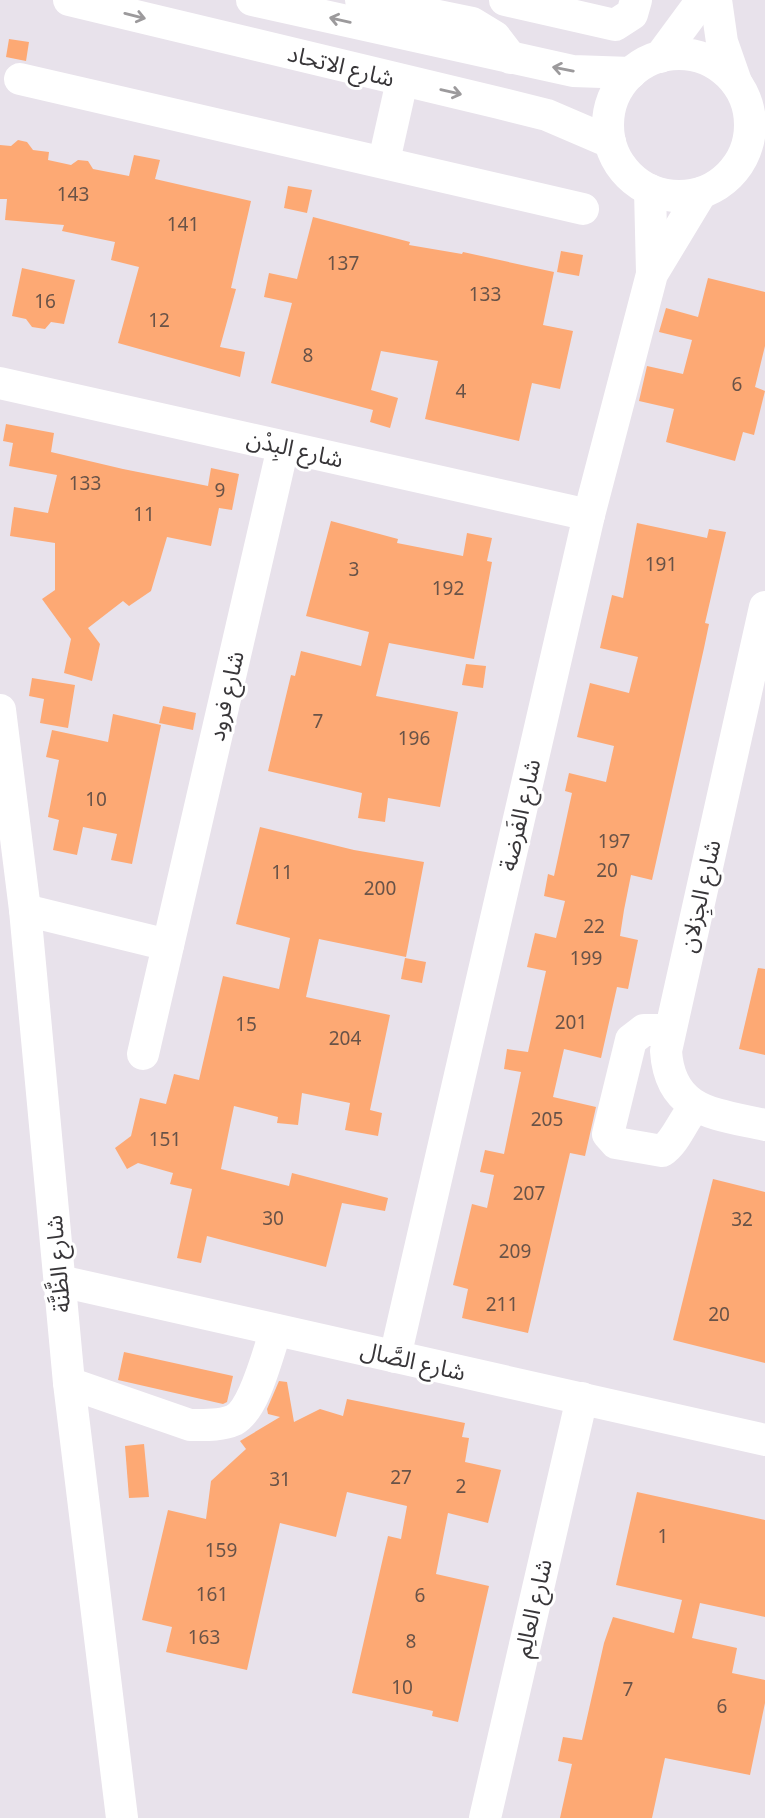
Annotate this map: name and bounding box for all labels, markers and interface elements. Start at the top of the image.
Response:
one-way arrow [123,10,146,23]
one-way arrow [329,13,352,26]
street label: شارع الاتحاد [282,30,400,103]
one-way arrow [552,61,575,75]
one-way arrow [439,86,462,99]
house number: 143 [57,175,89,215]
house number: 141 [167,205,199,245]
house number: 137 [327,244,359,284]
house number: 133 [469,275,501,315]
house number: 16 [34,282,56,322]
house number: 12 [148,301,170,341]
house number: 8 [303,336,313,376]
house number: 6 [732,365,742,405]
house number: 4 [456,372,467,412]
street label: شارع البِدْن [242,415,348,484]
house number: 133 [69,464,101,504]
house number: 9 [215,471,225,511]
house number: 11 [133,495,155,535]
house number: 191 [645,545,677,585]
house number: 3 [349,550,359,590]
house number: 192 [432,569,464,609]
street label: شارع فرود [192,646,261,746]
house number: 7 [313,702,323,742]
house number: 196 [398,719,430,759]
street label: شارع الفَرضة [484,754,557,876]
house number: 10 [85,780,107,820]
house number: 197 [598,822,630,862]
street label: شارع الجِزلان [664,835,737,957]
house number: 20 [596,851,618,891]
house number: 11 [271,853,293,893]
house number: 200 [364,869,396,909]
house number: 22 [583,907,605,947]
house number: 199 [570,939,602,979]
house number: 201 [555,1003,587,1043]
house number: 15 [235,1005,257,1045]
house number: 204 [329,1019,361,1059]
house number: 205 [531,1100,563,1140]
house number: 151 [149,1120,181,1160]
house number: 207 [513,1174,545,1214]
house number: 30 [262,1199,284,1239]
house number: 32 [731,1200,753,1240]
street label: شارع الظَّنَّة [30,1213,87,1315]
house number: 209 [499,1232,531,1272]
house number: 211 [486,1285,518,1325]
house number: 20 [708,1295,730,1335]
street label: شارع الصَّال [355,1326,470,1397]
house number: 27 [390,1458,412,1498]
house number: 31 [269,1460,291,1500]
house number: 2 [456,1467,466,1507]
house number: 1 [658,1517,668,1557]
house number: 159 [205,1531,237,1571]
street label: شارع العالِم [498,1554,569,1662]
house number: 161 [196,1575,228,1615]
house number: 6 [415,1576,425,1616]
house number: 163 [188,1618,220,1658]
house number: 8 [406,1622,416,1662]
house number: 10 [391,1668,413,1708]
house number: 7 [623,1670,633,1710]
house number: 6 [717,1687,727,1727]

